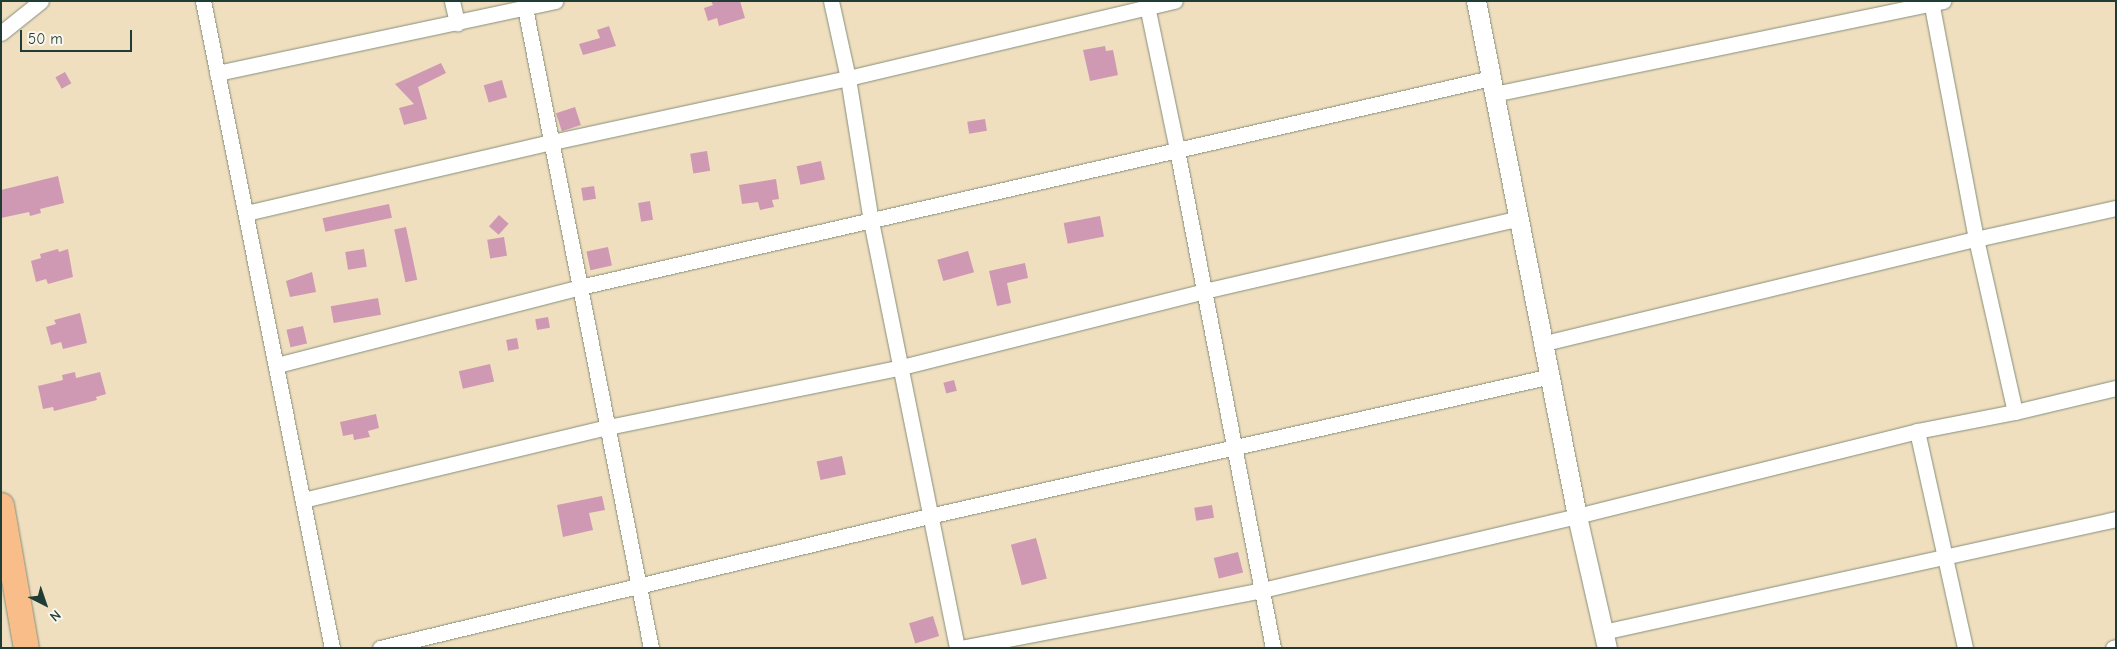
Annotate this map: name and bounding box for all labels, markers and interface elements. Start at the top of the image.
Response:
scale bar [22,20,135,52]
text: 50 m [28,30,63,48]
north arrow [20,579,70,629]
text: N [46,606,64,625]

